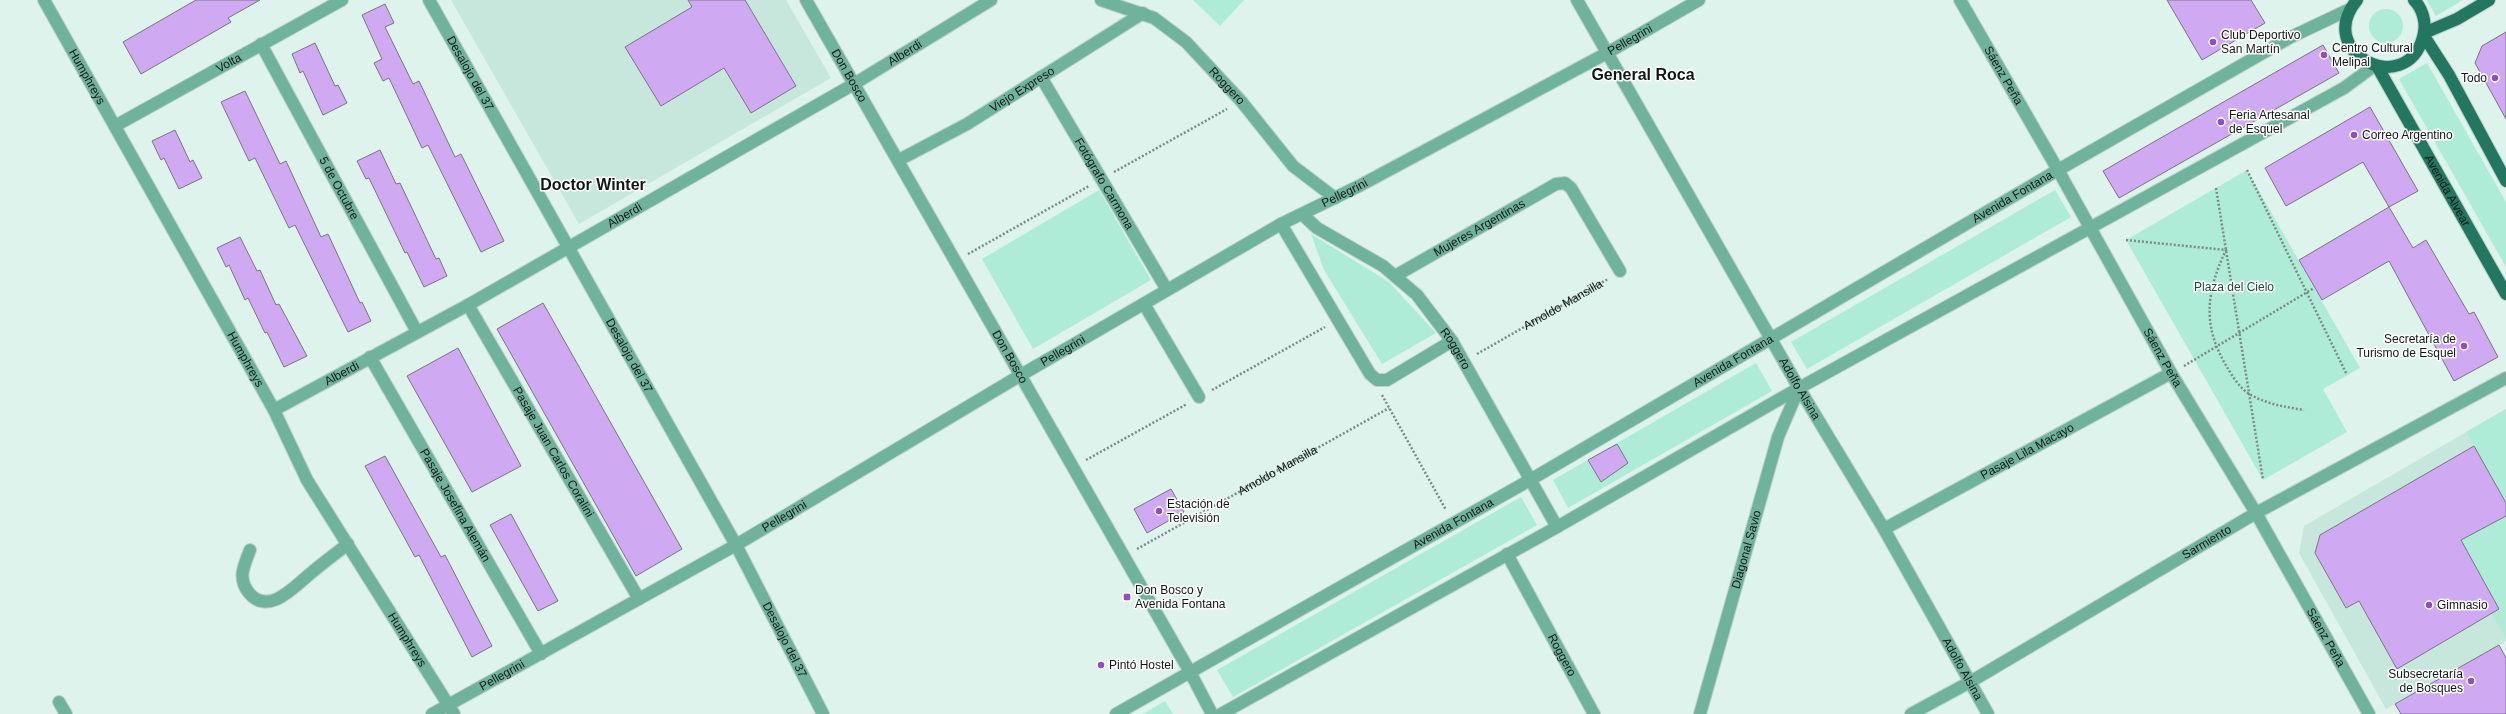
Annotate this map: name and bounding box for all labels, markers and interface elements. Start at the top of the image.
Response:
street label: Pellegrini [1605,21,1655,58]
place label: Club Deportivo San Martín [2221,28,2301,56]
street label: Desalojo del 37 [444,34,497,113]
street label: Alberdi [885,37,924,69]
marker: Club Deportivo San Martín [2208,37,2218,47]
place label: Centro Cultural Melipal [2332,41,2413,69]
street label: Sáenz Peña [1981,44,2026,108]
street label: Humphreys [66,47,108,107]
street label: Don Bosco [829,47,870,105]
street label: Volta [214,50,244,76]
marker: Centro Cultural Melipal [2319,50,2329,60]
street label: Viejo Expreso [987,63,1057,115]
street label: Roggero [1206,64,1248,108]
district label: General Roca [1591,66,1695,83]
place label: Todo [2461,71,2487,85]
marker: Todo [2490,73,2500,83]
place label: Feria Artesanal de Esquel [2229,108,2310,136]
marker: Feria Artesanal de Esquel [2216,117,2226,127]
place label: Correo Argentino [2362,128,2453,142]
marker: Correo Argentino [2349,130,2359,140]
street label: Fotógrafo Carmona [1072,135,1137,232]
street label: Avenida Alvear [2422,152,2473,229]
street label: 5 de Octubre [316,154,362,222]
street label: Avenida Fontana [1970,168,2055,226]
district label: Doctor Winter [540,176,646,193]
street label: Pellegrini [1319,176,1370,210]
street label: Mujeres Argentinas [1431,196,1527,259]
street label: Alberdi [605,200,644,231]
street label: Arnoldo Mansilla [1521,277,1605,333]
park label: Plaza del Cielo [2194,280,2274,294]
street label: Desalojo del 37 [603,316,656,395]
street label: Roggero [1437,325,1474,372]
street label: Sáenz Peña [2140,326,2185,390]
street label: Don Bosco [989,328,1031,386]
street label: Humphreys [224,329,267,390]
street label: Pellegrini [1038,332,1088,369]
street label: Avenida Fontana [1690,332,1776,390]
place label: Secretaría de Turismo de Esquel [2356,332,2456,360]
marker: Secretaría de Turismo de Esquel [2459,341,2469,351]
street label: Adolfo Alsina [1776,355,1824,422]
street label: Alberdi [322,358,362,388]
street label: Pasaje Juan Carlos Coralini [510,384,597,520]
street label: Pasaje Lila Macayo [1978,420,2077,482]
street label: Arnoldo Mansilla [1235,442,1320,498]
street label: Pasaje Josefina Alemán [417,446,493,564]
street label: Avenida Fontana [1410,495,1496,552]
place label: Estación de Televisión [1167,497,1230,525]
street label: Pellegrini [759,498,809,535]
marker: Estación de Televisión [1154,506,1164,516]
street label: Diagonal Savio [1729,508,1764,590]
street label: Sarmiento [2180,522,2234,562]
place label: Don Bosco y Avenida Fontana [1135,583,1226,611]
marker: Don Bosco y Avenida Fontana [1122,592,1132,602]
place label: Gimnasio [2437,598,2488,612]
street label: Desalojo del 37 [760,600,810,680]
marker: Gimnasio [2424,600,2434,610]
street label: Sáenz Peña [2304,605,2348,670]
street label: Humphreys [385,610,430,669]
street label: Roggero [1545,631,1579,679]
street label: Adolfo Alsina [1939,635,1986,703]
street label: Pellegrini [477,657,527,693]
place label: Pintó Hostel [1109,658,1174,672]
marker: Pintó Hostel [1096,660,1106,670]
place label: Subsecretaría de Bosques [2388,667,2463,695]
marker: Subsecretaría de Bosques [2466,676,2476,686]

